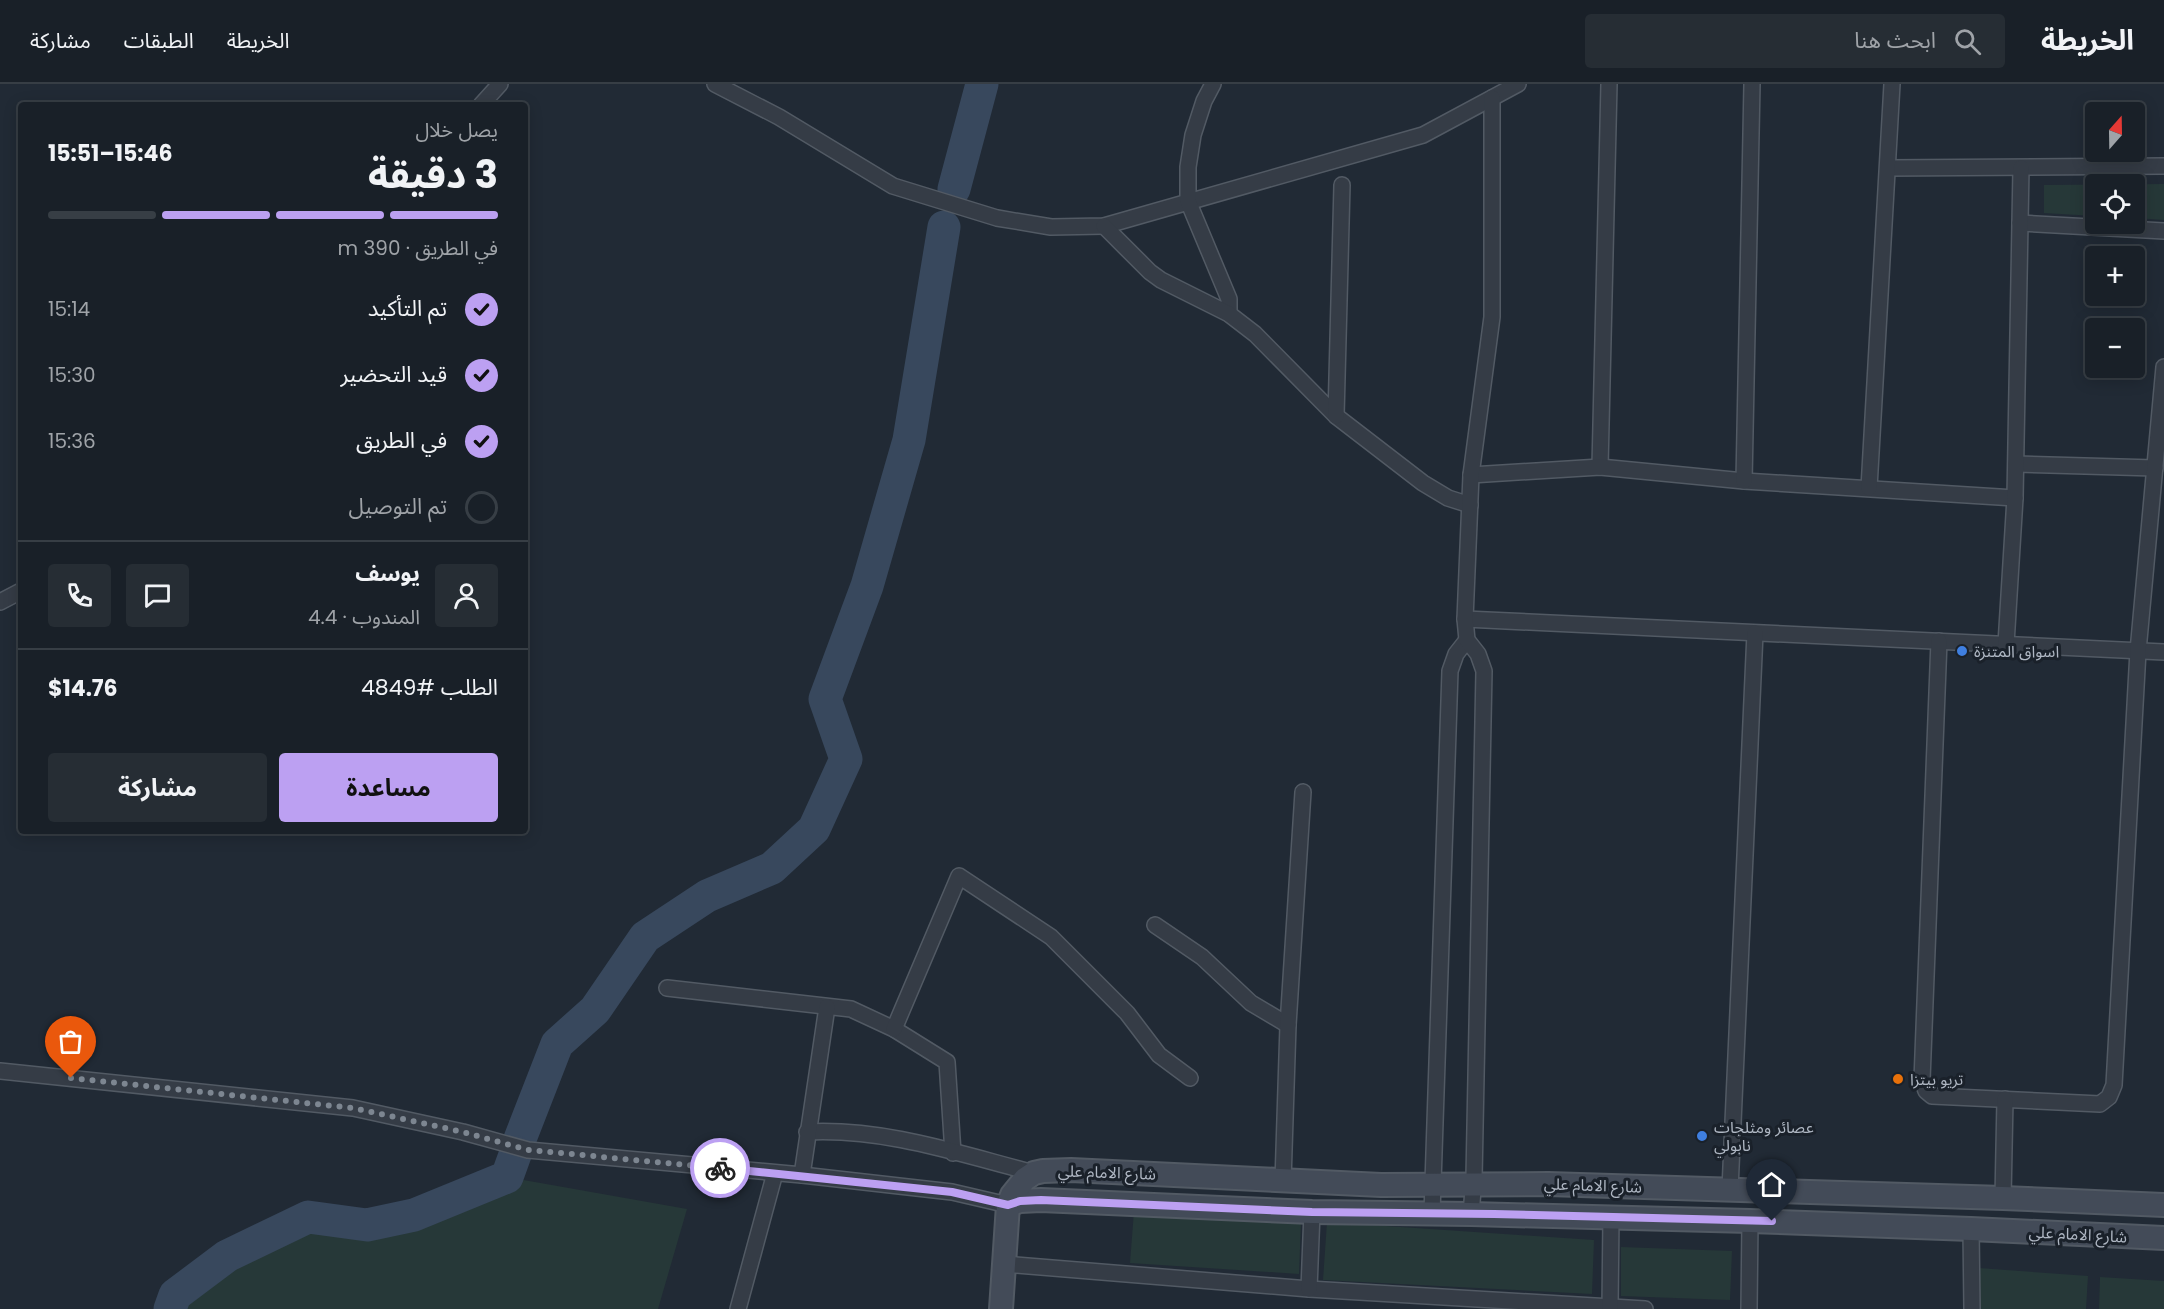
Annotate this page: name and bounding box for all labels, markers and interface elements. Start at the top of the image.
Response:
search box [1585,14,2005,68]
text: الخريطة [2041,21,2134,60]
text: ابحث هنا [1854,25,1936,56]
icon: search [1951,25,1984,58]
text: مشاركة [30,26,91,55]
text: الطبقات [124,26,194,55]
text: الخريطة [227,26,290,55]
north arrow [2085,102,2145,162]
map controls [2085,102,2145,378]
text: يصل خلال [415,116,498,144]
text: 15:46–15:51 [48,138,172,169]
text: 3 دقيقة [368,147,498,202]
button: locate [2085,174,2145,234]
text: في الطريق · 390 m [338,234,498,262]
button: + [2085,246,2145,306]
text: تم التأكيد [368,293,447,324]
icon: check [465,293,498,326]
text: 15:14 [48,295,90,323]
button: − [2085,318,2145,378]
text: قيد التحضير [340,359,447,390]
icon: check [465,359,498,392]
text: 15:30 [48,361,96,389]
text: في الطريق [356,425,447,456]
icon: check [465,425,498,458]
text: 15:36 [48,427,96,455]
text: تم التوصيل [349,491,447,522]
text: يوسف [355,558,420,589]
button: phone [48,564,111,627]
button: chat [126,564,189,627]
button: person [435,564,498,627]
text: المندوب · 4.4 [308,603,420,631]
place label: اسواق المتنزة [1974,640,2059,663]
marker: اسواق المتنزة [1955,644,1969,658]
text: الطلب #4849 [361,672,498,703]
text: $14.76 [48,673,118,704]
button: مشاركة [48,753,267,822]
button: مساعدة [279,753,498,822]
pin [45,1016,96,1078]
icon: bag [54,1025,87,1058]
place label: تريو بيتزا [1910,1068,1964,1091]
marker: تريو بيتزا [1891,1072,1905,1086]
place label: عصائر ومثلجات نابولي [1714,1116,1814,1158]
marker: عصائر ومثلجات نابولي [1695,1129,1709,1143]
courier [690,1138,750,1198]
icon: bike [704,1152,737,1185]
street label: شارع الامام علي [1057,1159,1156,1187]
pin [1746,1159,1797,1221]
icon: home [1755,1168,1788,1201]
street label: شارع الامام علي [1543,1172,1642,1200]
street label: شارع الامام علي [2028,1220,2128,1250]

